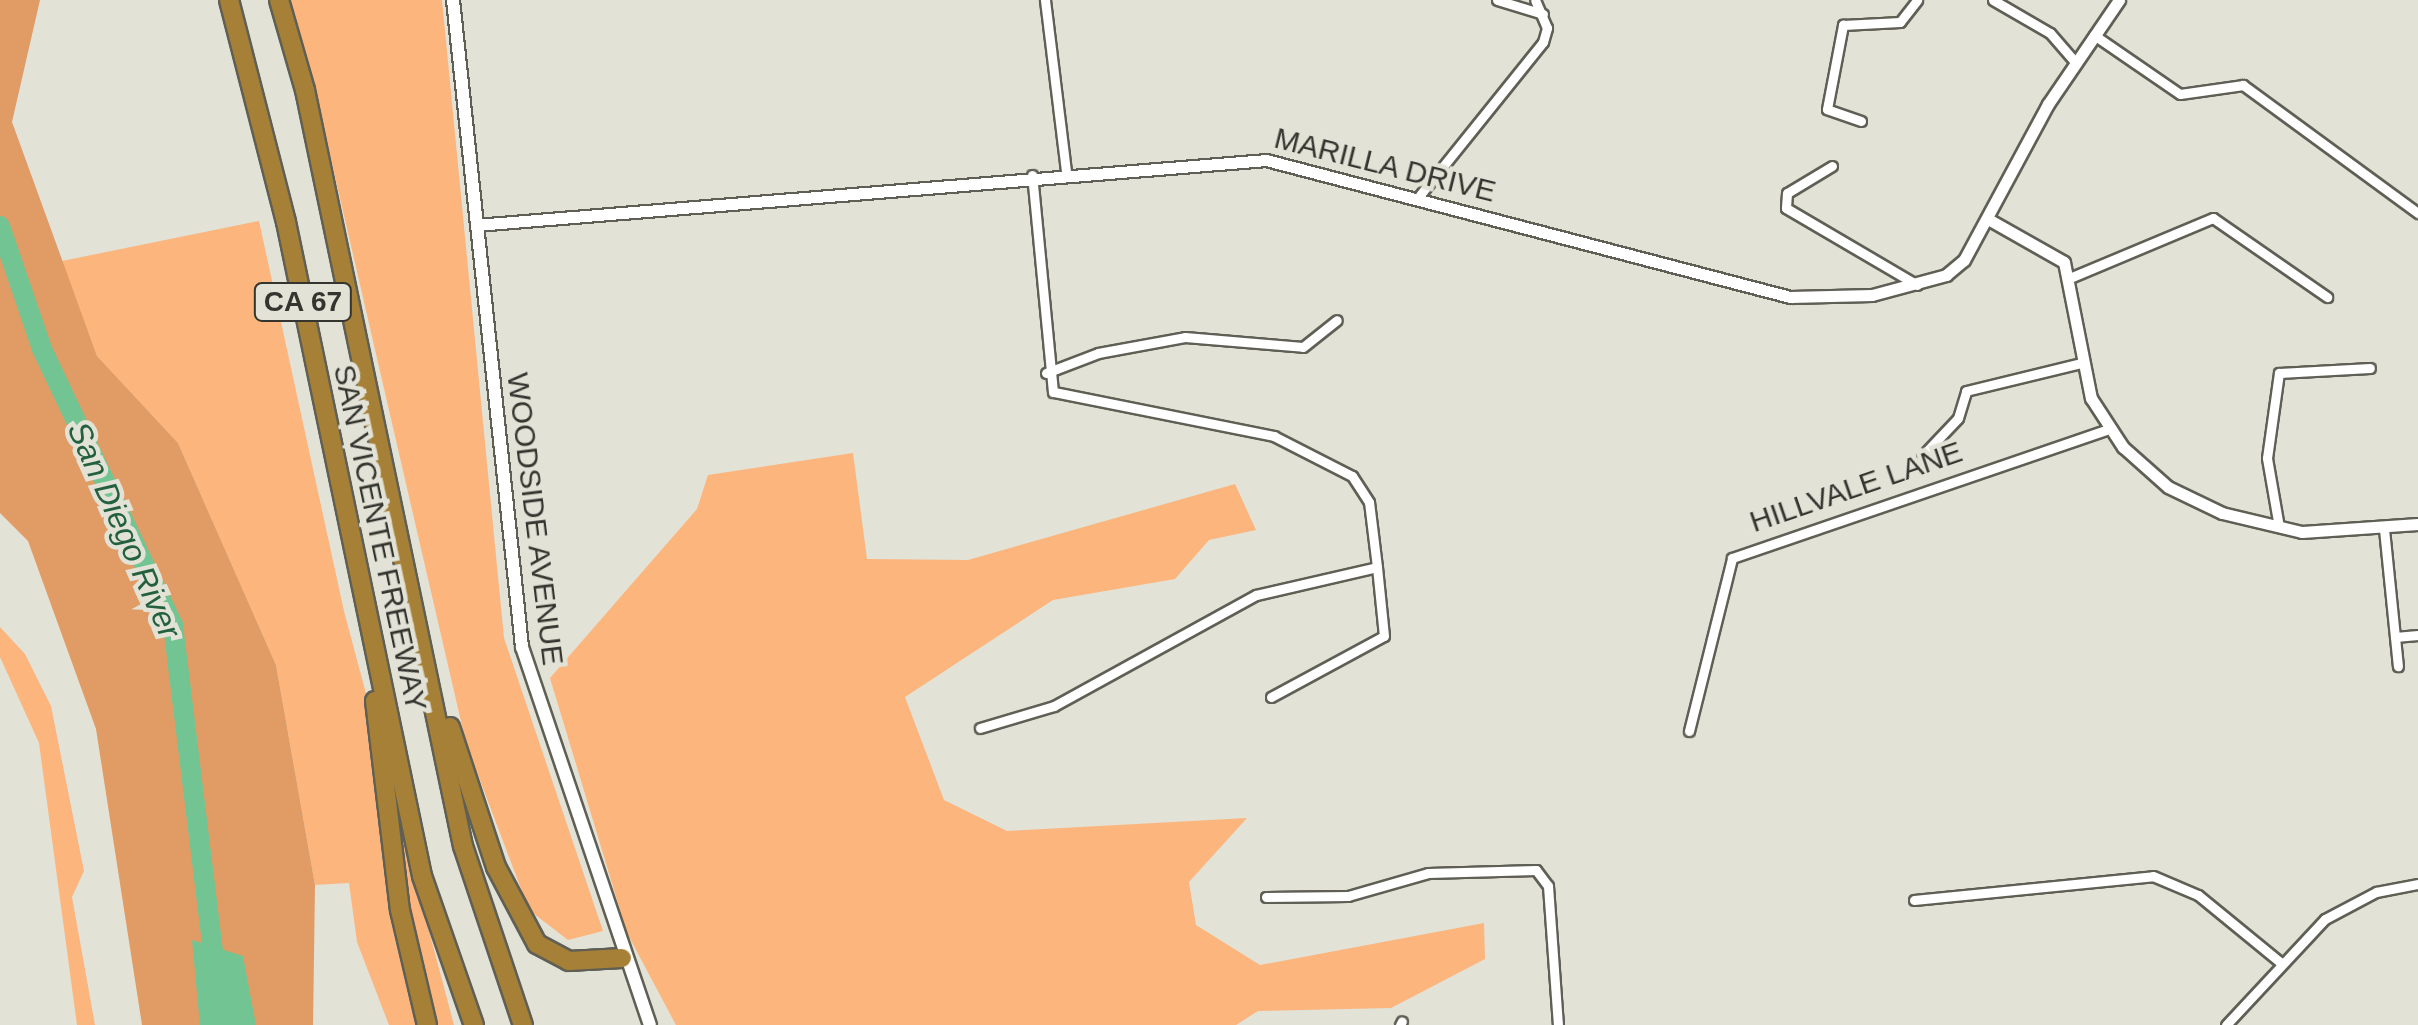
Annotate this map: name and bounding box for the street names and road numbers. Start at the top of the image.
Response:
street label: MARILLA DRIVE [1270,120,1500,210]
road number: CA 67 [253,279,353,325]
street label: SAN VICENTE FREEWAY [326,361,434,715]
street label: WOODSIDE AVENUE [499,370,571,668]
street label: HILLVALE LANE [1745,434,1967,540]

